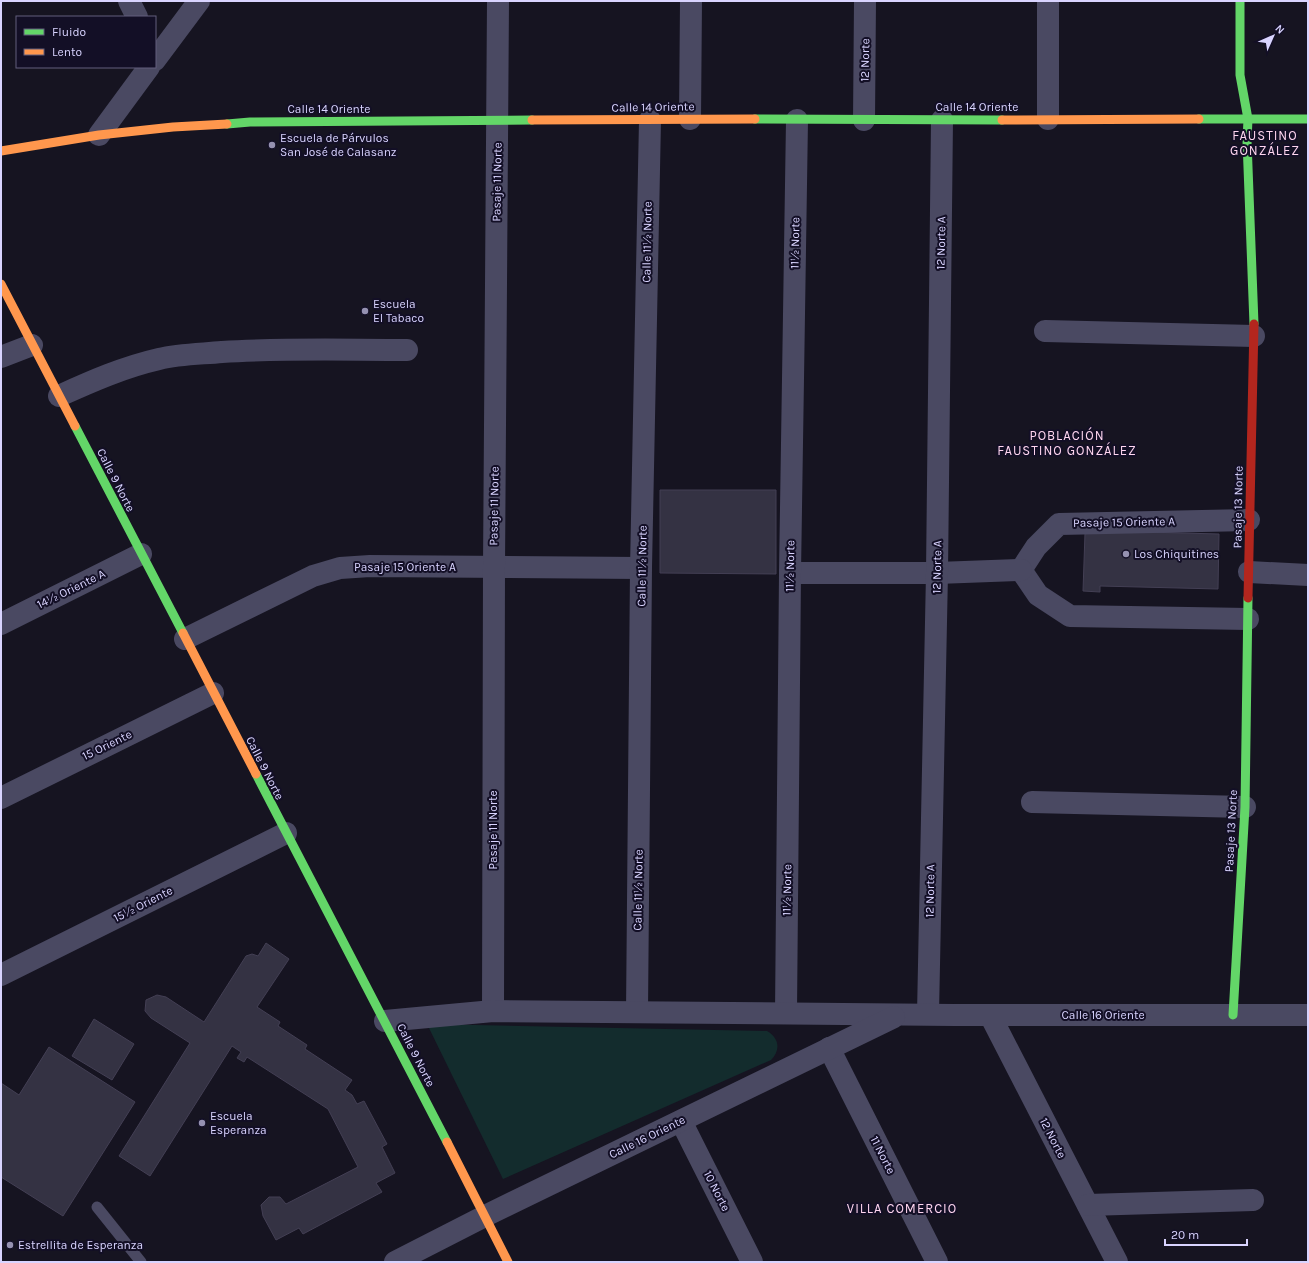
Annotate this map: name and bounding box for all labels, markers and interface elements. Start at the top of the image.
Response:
legend [16,16,156,68]
north arrow [1253,16,1293,56]
text: N [1272,22,1287,37]
text: Fluido [52,25,86,39]
street label: 12 Norte [858,38,872,82]
text: Lento [52,45,82,59]
street label: Calle 14 Oriente [611,99,695,115]
street label: Calle 14 Oriente [936,100,1018,114]
street label: Calle 14 Oriente [288,102,370,116]
district label: FAUSTINO GONZÁLEZ [1230,128,1300,158]
place label: Escuela de Párvulos San José de Calasanz [280,131,397,159]
marker: Escuela de Párvulos San José de Calasanz [267,140,277,150]
street label: Pasaje 11 Norte [489,142,505,222]
street label: Calle 11½ Norte [639,201,655,283]
street label: 12 Norte A [934,216,948,270]
street label: 11½ Norte [788,217,802,269]
place label: Escuela El Tabaco [373,297,424,325]
marker: Escuela El Tabaco [360,306,370,316]
district label: POBLACIÓN FAUSTINO GONZÁLEZ [997,427,1137,458]
street label: Calle 9 Norte [94,446,138,514]
street label: Pasaje 11 Norte [486,466,502,546]
street label: Pasaje 13 Norte [1230,466,1246,548]
street label: Pasaje 15 Oriente A [1073,514,1175,530]
street label: Calle 11½ Norte [634,525,650,607]
street label: 11½ Norte [783,540,797,592]
street label: 12 Norte A [930,540,944,594]
place label: Los Chiquitines [1134,547,1219,561]
marker: Los Chiquitines [1121,549,1131,559]
street label: Pasaje 15 Oriente A [354,560,456,574]
street label: 14½ Oriente A [35,566,107,612]
street label: 15 Oriente [80,727,134,763]
street label: Calle 9 Norte [243,734,287,802]
street label: Pasaje 13 Norte [1222,789,1240,873]
street label: Pasaje 11 Norte [486,790,500,870]
street label: Calle 11½ Norte [630,849,646,931]
street label: 11½ Norte [780,864,794,916]
street label: 12 Norte A [923,864,937,918]
street label: 15½ Oriente [111,883,175,925]
street label: Calle 16 Oriente [1061,1008,1145,1022]
street label: Calle 9 Norte [394,1021,438,1089]
place label: Escuela Esperanza [210,1109,267,1137]
street label: Calle 16 Oriente [607,1112,687,1162]
street label: 12 Norte [1037,1115,1069,1161]
marker: Escuela Esperanza [197,1118,207,1128]
street label: 11 Norte [868,1134,898,1176]
street label: 10 Norte [701,1168,733,1214]
district label: VILLA COMERCIO [847,1201,957,1216]
scale bar [1165,1221,1247,1247]
text: 20 m [1171,1228,1199,1242]
place label: Estrellita de Esperanza [18,1238,143,1252]
marker: Estrellita de Esperanza [5,1240,15,1250]

